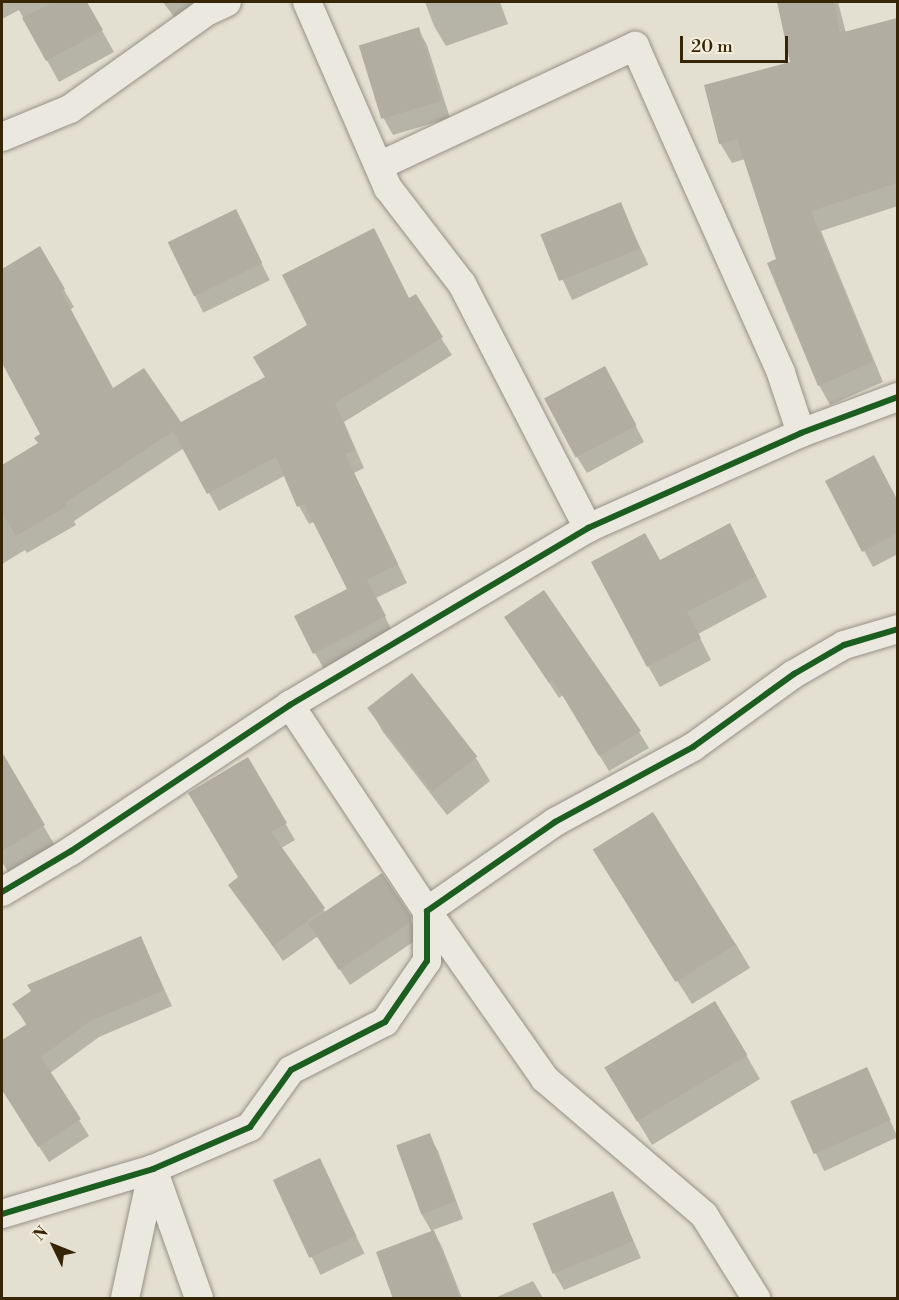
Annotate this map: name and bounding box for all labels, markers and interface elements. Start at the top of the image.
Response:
scale bar [683,24,791,62]
text: 20 m [691,35,733,58]
north arrow [24,1216,84,1276]
text: N [29,1222,52,1245]

